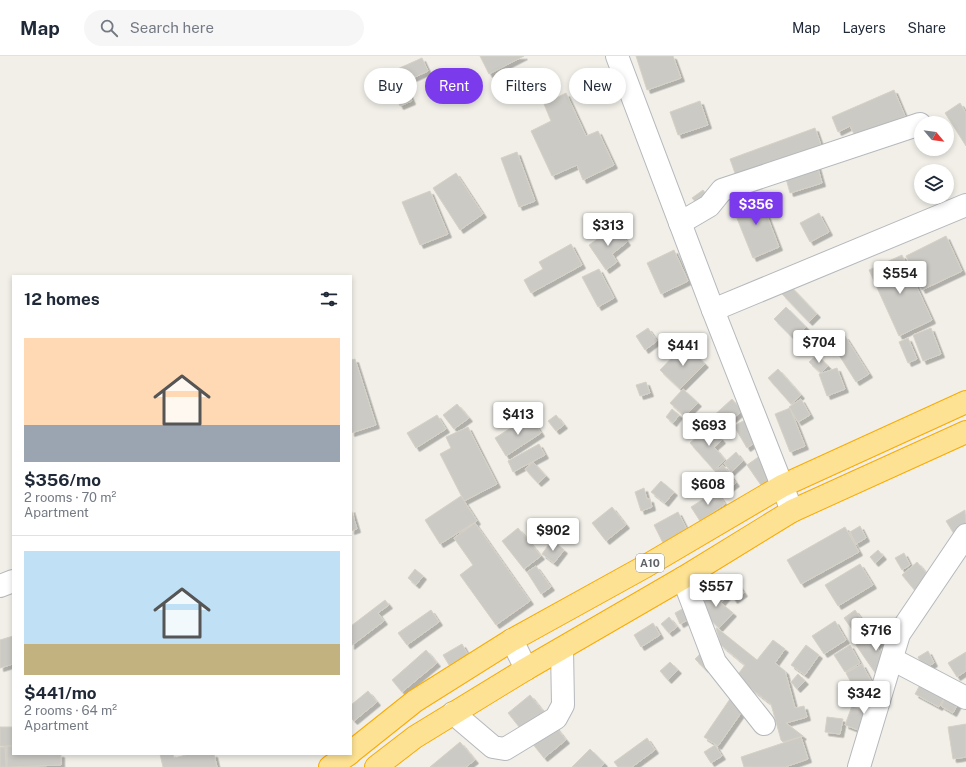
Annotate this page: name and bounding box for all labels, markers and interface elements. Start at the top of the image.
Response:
search box [84,10,364,46]
text: Map [20,17,60,39]
icon: search [98,17,120,39]
text: Search here [130,19,214,36]
text: Map [792,20,820,36]
text: Layers [842,20,886,36]
text: Share [908,20,946,36]
chip: Buy [364,68,417,104]
chip: Rent [425,68,483,104]
chip: Filters [491,68,561,104]
chip: New [569,68,626,104]
north arrow [914,116,954,156]
map controls [914,116,954,204]
button: layers [914,164,954,204]
pin: $356 [732,192,780,226]
text: $356 [739,197,773,212]
pin: $313 [584,213,632,247]
text: $313 [592,218,624,233]
pin: $554 [876,261,924,295]
text: $554 [883,266,917,281]
icon: filters [318,288,340,310]
text: 12 homes [24,289,100,309]
pin: $704 [795,330,843,364]
pin: $441 [659,333,707,367]
text: $704 [802,335,836,350]
text: $441 [667,338,699,353]
icon: home [146,364,218,436]
pin: $413 [494,402,542,436]
text: $413 [502,407,534,422]
pin: $693 [685,413,733,447]
text: $693 [692,418,726,433]
text: $356/mo [24,470,101,490]
pin: $608 [684,472,732,506]
text: $608 [691,477,725,492]
text: 2 rooms · 70 m² [24,490,116,505]
text: Apartment [24,505,89,520]
pin: $902 [529,518,577,552]
text: $902 [536,523,570,538]
road number: A10 [636,554,664,572]
pin: $557 [692,574,740,608]
icon: home [146,577,218,649]
text: $557 [699,579,733,594]
pin: $716 [852,618,900,652]
text: $716 [860,623,892,638]
pin: $342 [840,681,888,715]
text: $441/mo [24,683,97,703]
text: $342 [847,686,881,701]
text: 2 rooms · 64 m² [24,703,117,718]
text: Apartment [24,718,89,733]

